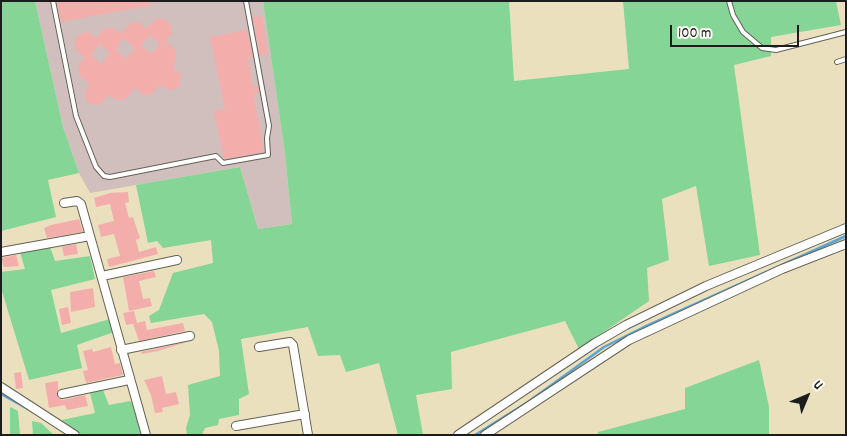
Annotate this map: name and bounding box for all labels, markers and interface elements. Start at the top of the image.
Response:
scale bar [672,15,801,47]
text: 100 m [678,23,711,45]
north arrow [782,371,832,421]
text: U [808,376,827,395]

